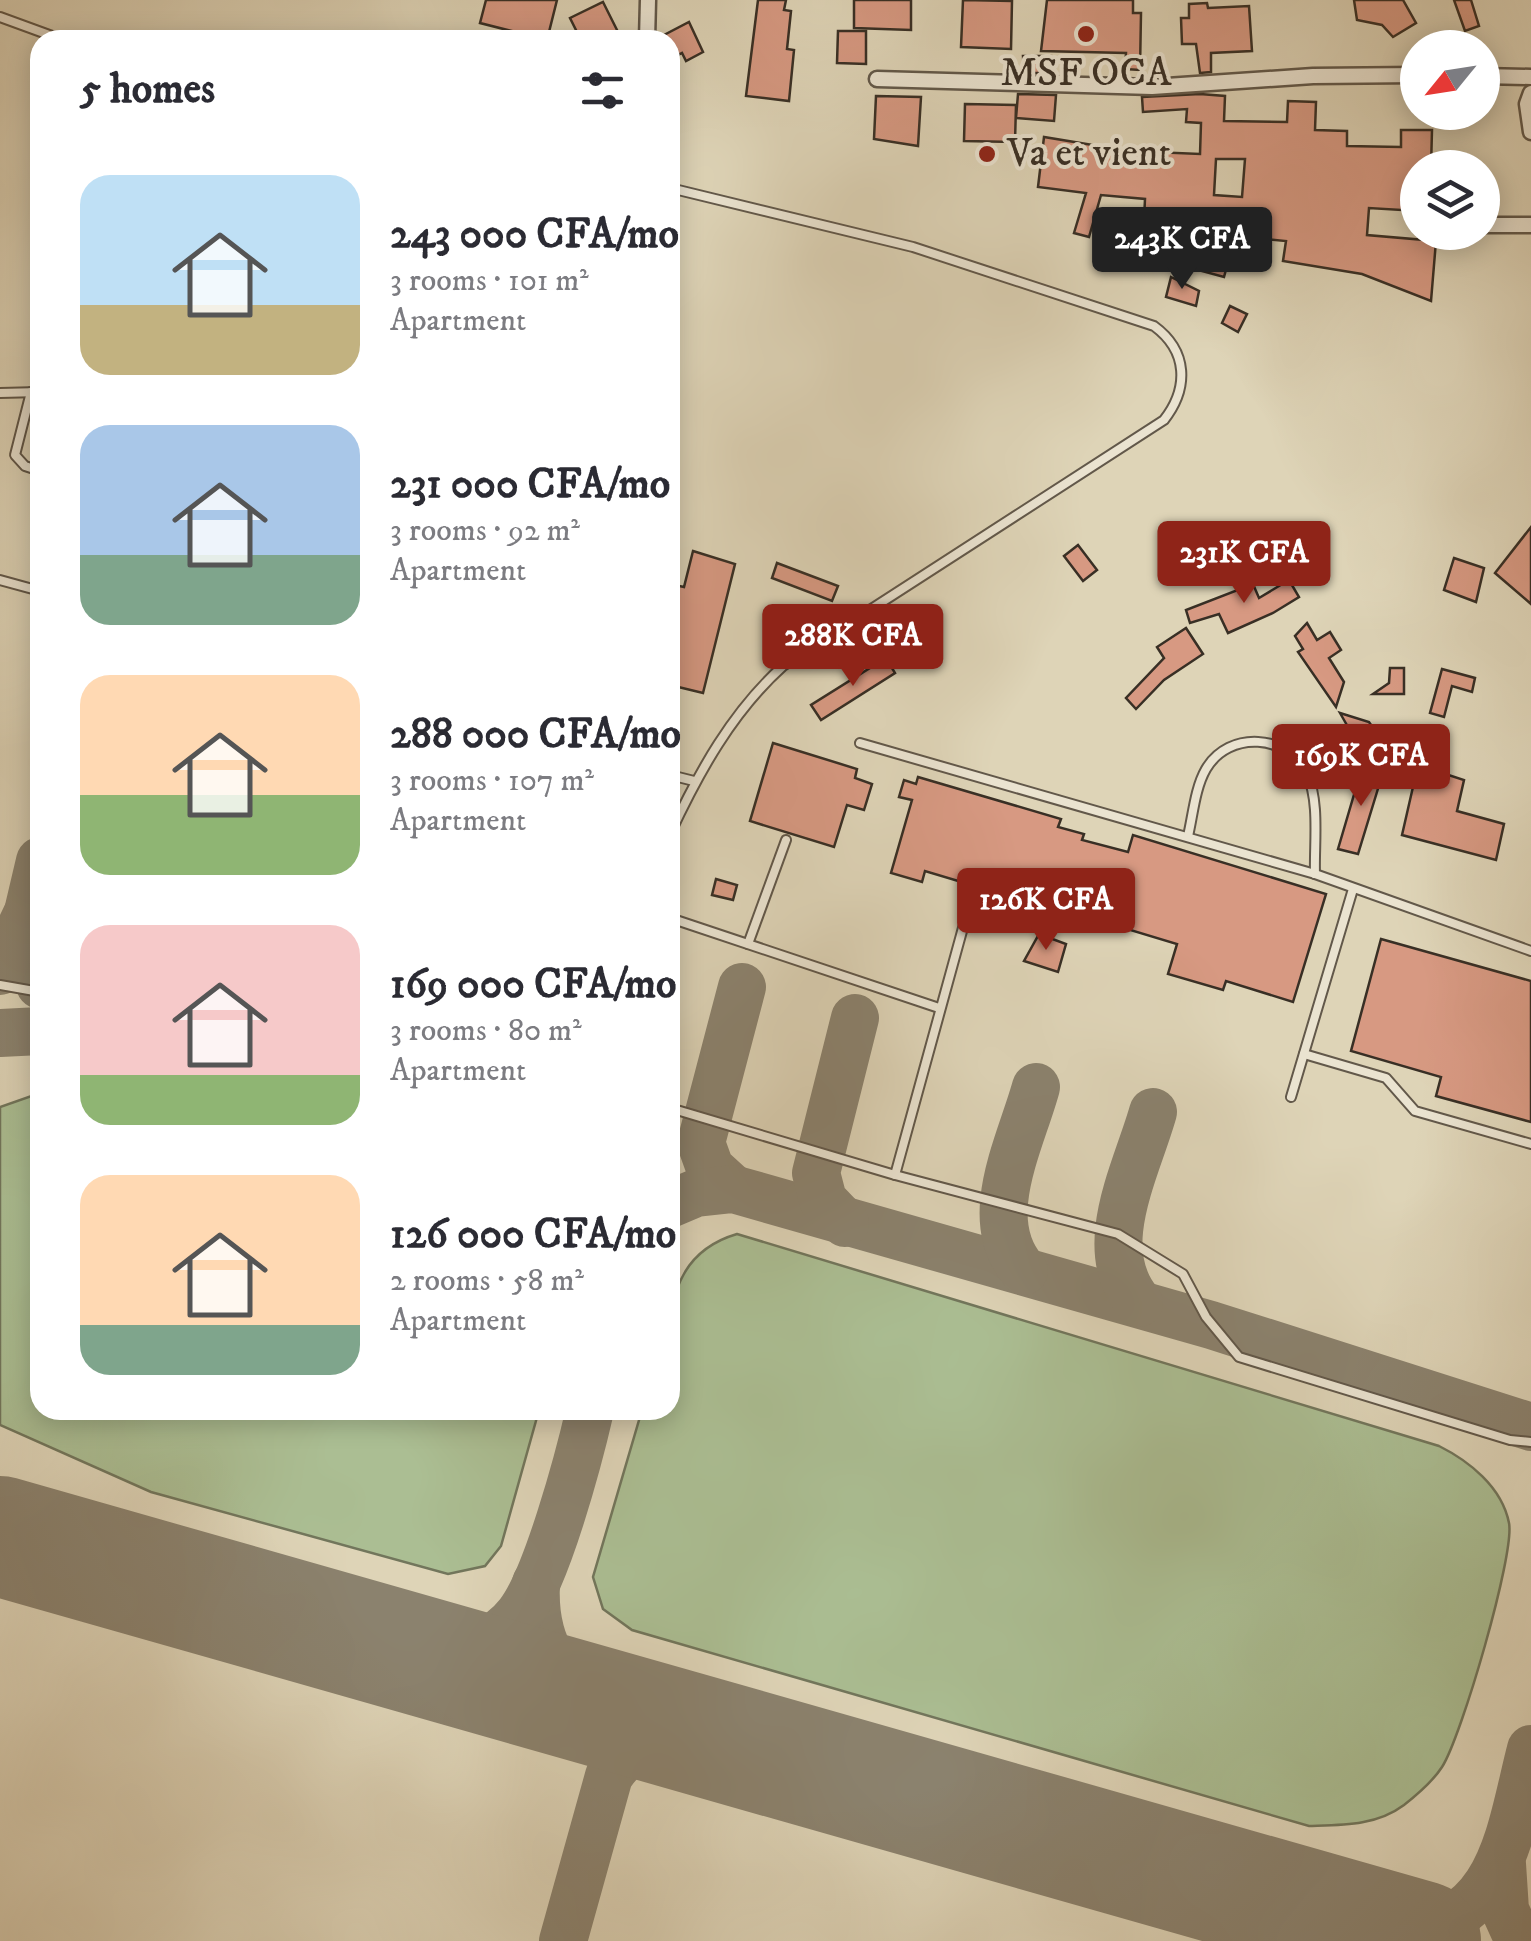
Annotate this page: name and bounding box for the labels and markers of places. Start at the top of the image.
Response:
marker: MSF OCA [1075,23,1097,45]
place label: MSF OCA [1000,49,1172,99]
place label: Va et vient [1006,129,1171,179]
marker: Va et vient [976,143,998,165]
pin: 243K CFA [1079,207,1285,292]
pin: 231K CFA [1141,521,1347,606]
pin: 288K CFA [750,604,956,689]
pin: 169K CFA [1258,724,1464,809]
pin: 126K CFA [943,868,1149,953]

